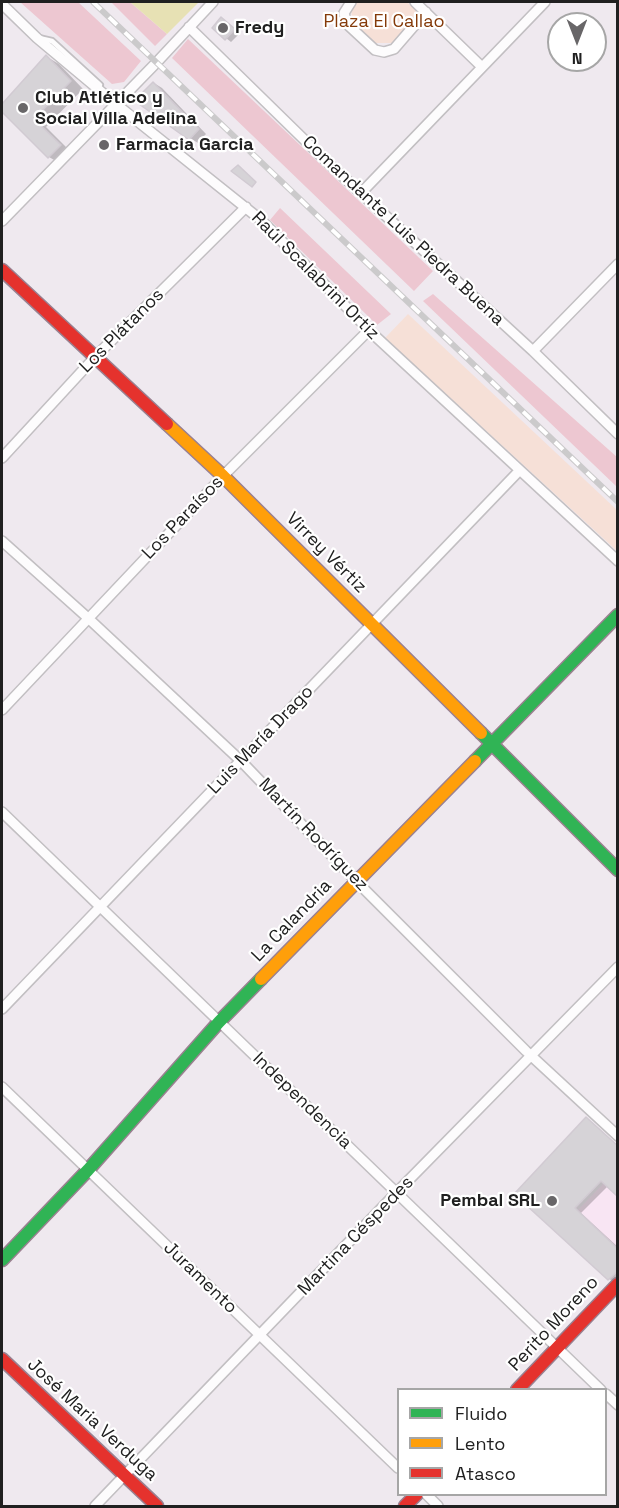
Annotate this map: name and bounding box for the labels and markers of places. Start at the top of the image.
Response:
place label: Fredy [235,17,284,39]
marker: Fredy [216,21,230,35]
place label: Club Atlético y Social Villa Adelina [35,87,197,130]
marker: Club Atlético y Social Villa Adelina [16,101,30,115]
place label: Farmacia Garcia [116,134,254,156]
marker: Farmacia Garcia [97,138,111,152]
place label: Pembal SRL [440,1190,540,1212]
marker: Pembal SRL [545,1194,559,1208]

